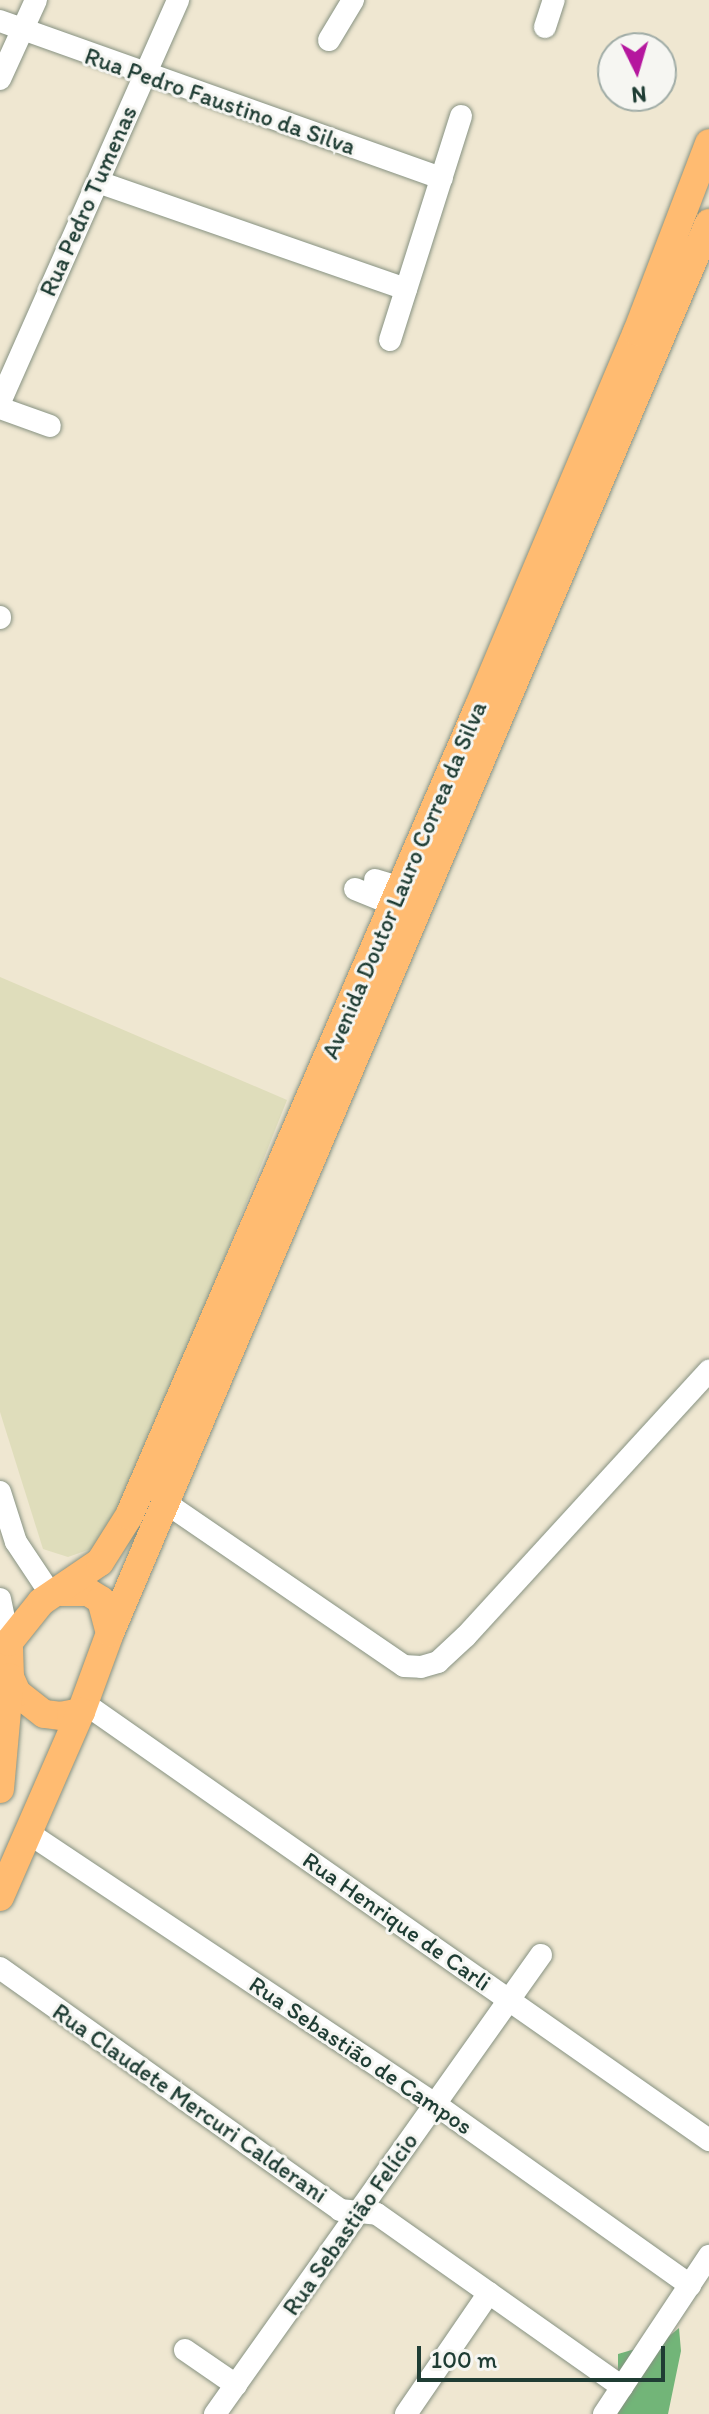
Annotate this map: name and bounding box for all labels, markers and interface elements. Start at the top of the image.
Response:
north arrow [597,32,677,112]
street label: Rua Pedro Faustino da Silva [81,41,359,161]
text: N [630,80,648,109]
street label: Rua Pedro Tumenas [34,103,142,299]
street label: Avenida Doutor Lauro Correa da Silva [315,697,493,1063]
street label: Rua Henrique de Carli [297,1845,497,1997]
street label: Rua Sebastião de Campos [244,1969,478,2141]
street label: Rua Claudete Mercuri Calderani [47,1997,333,2209]
street label: Rua Sebastião Felício [276,2128,424,2320]
scale bar [421,2330,669,2380]
text: 100 m [431,2345,497,2374]

